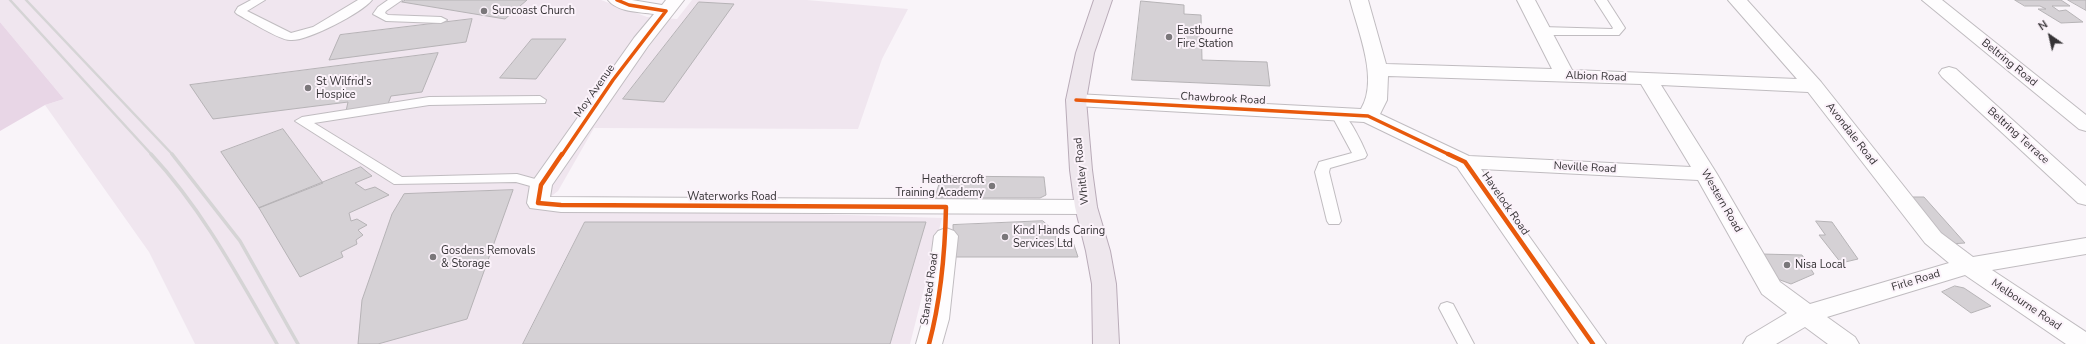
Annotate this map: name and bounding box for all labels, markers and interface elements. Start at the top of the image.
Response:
place label: Suncoast Church [492,4,575,18]
marker: Suncoast Church [479,6,489,16]
north arrow [2030,16,2070,56]
text: N [2035,17,2051,34]
place label: Eastbourne Fire Station [1177,24,1233,50]
marker: Eastbourne Fire Station [1164,32,1174,42]
street label: Beltring Road [1978,37,2040,89]
street label: Moy Avenue [572,62,618,120]
street label: Albion Road [1565,69,1627,85]
place label: St Wilfrid's Hospice [316,75,372,101]
marker: St Wilfrid's Hospice [303,83,313,93]
street label: Chawbrook Road [1180,90,1266,108]
street label: Avondale Road [1823,100,1879,168]
street label: Beltring Terrace [1984,105,2052,167]
street label: Whitley Road [1072,137,1092,205]
street label: Neville Road [1553,160,1617,176]
street label: Western Road [1698,167,1744,235]
street label: Havelock Road [1478,170,1532,238]
place label: Heathercroft Training Academy [896,173,984,199]
marker: Heathercroft Training Academy [987,181,997,191]
street label: Waterworks Road [687,190,777,204]
place label: Kind Hands Caring Services Ltd [1013,224,1105,250]
marker: Kind Hands Caring Services Ltd [1000,232,1010,242]
place label: Gosdens Removals & Storage [441,244,535,270]
marker: Gosdens Removals & Storage [428,252,438,262]
street label: Stansted Road [918,252,942,326]
place label: Nisa Local [1795,258,1846,272]
marker: Nisa Local [1782,260,1792,270]
street label: Firle Road [1890,267,1942,295]
street label: Melbourne Road [1988,277,2064,333]

